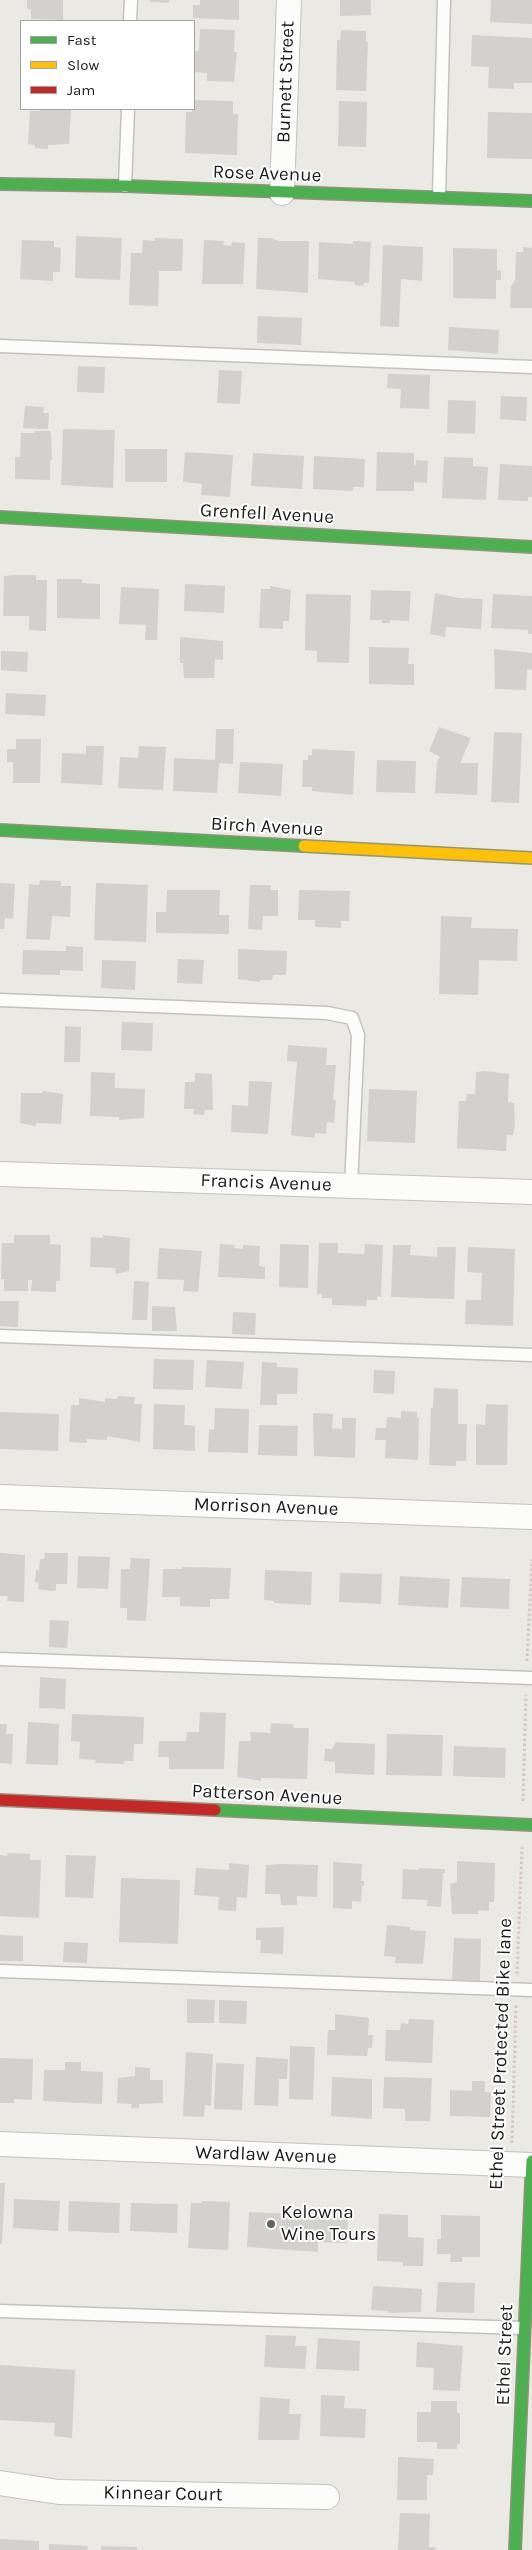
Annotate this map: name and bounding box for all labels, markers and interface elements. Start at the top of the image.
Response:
legend [20,20,195,110]
street label: Burnett Street [272,20,300,144]
text: Fast [67,31,96,49]
text: Slow [67,56,99,74]
text: Jam [67,81,95,99]
street label: Rose Avenue [212,161,322,187]
street label: Grenfell Avenue [199,499,335,529]
street label: Birch Avenue [210,813,324,841]
street label: Francis Avenue [200,1169,332,1197]
street label: Morrison Avenue [193,1493,339,1521]
street label: Patterson Avenue [191,1780,343,1810]
street label: Ethel Street Protected Bike lane [485,1918,517,2190]
street label: Wardlaw Avenue [195,2141,337,2169]
place label: Kelowna Wine Tours [281,2202,376,2246]
marker: Kelowna Wine Tours [265,2218,277,2230]
street label: Ethel Street [492,2304,518,2406]
street label: Kinnear Court [103,2482,223,2506]

